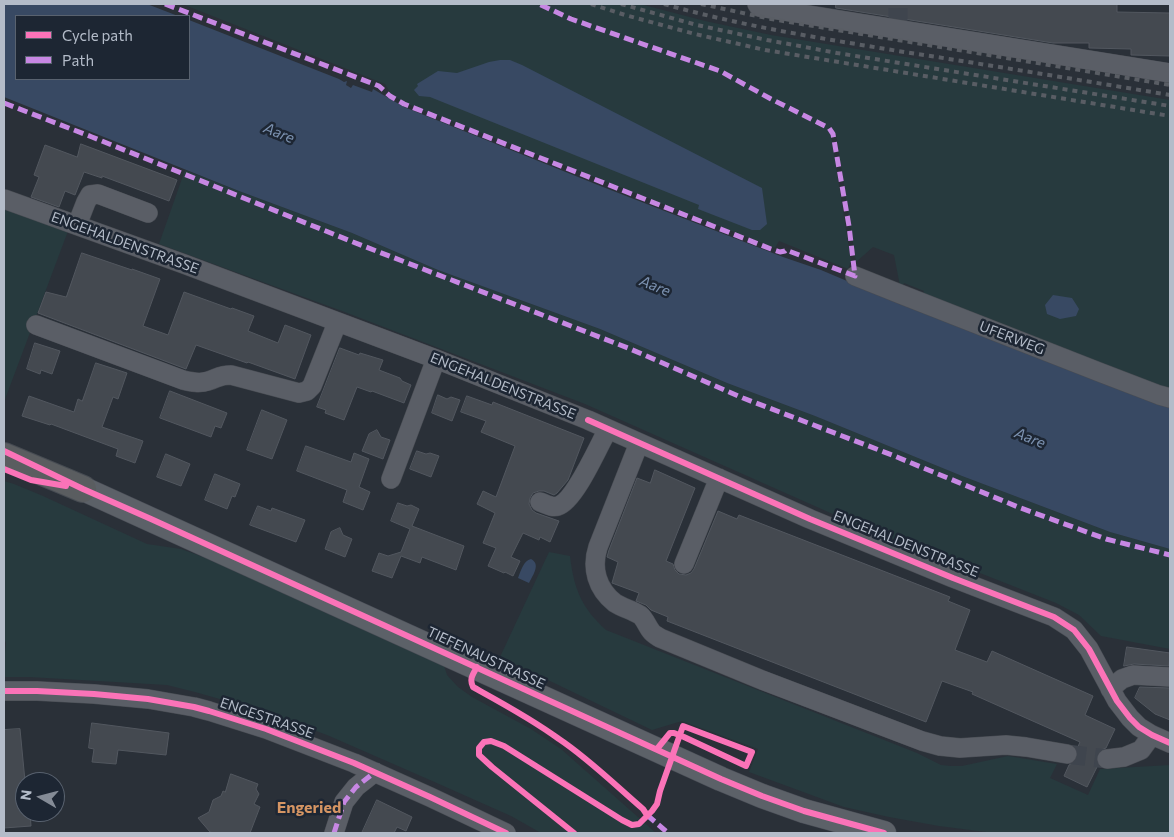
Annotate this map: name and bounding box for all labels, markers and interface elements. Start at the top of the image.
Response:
legend [15,15,190,80]
text: Cycle path [62,26,133,44]
text: Path [62,51,94,69]
water label: Aare [261,119,297,147]
street label: ENGEHALDENSTRASSE [49,209,201,277]
water label: Aare [637,272,673,300]
street label: UFERWEG [977,318,1047,358]
street label: ENGEHALDENSTRASSE [428,349,578,423]
water label: Aare [1012,424,1048,452]
street label: ENGEHALDENSTRASSE [831,507,981,581]
street label: TIEFENAUSTRASSE [424,623,548,693]
street label: ENGESTRASSE [218,694,316,742]
north arrow [15,772,65,822]
text: N [16,789,35,801]
district label: Engeried [277,798,341,818]

